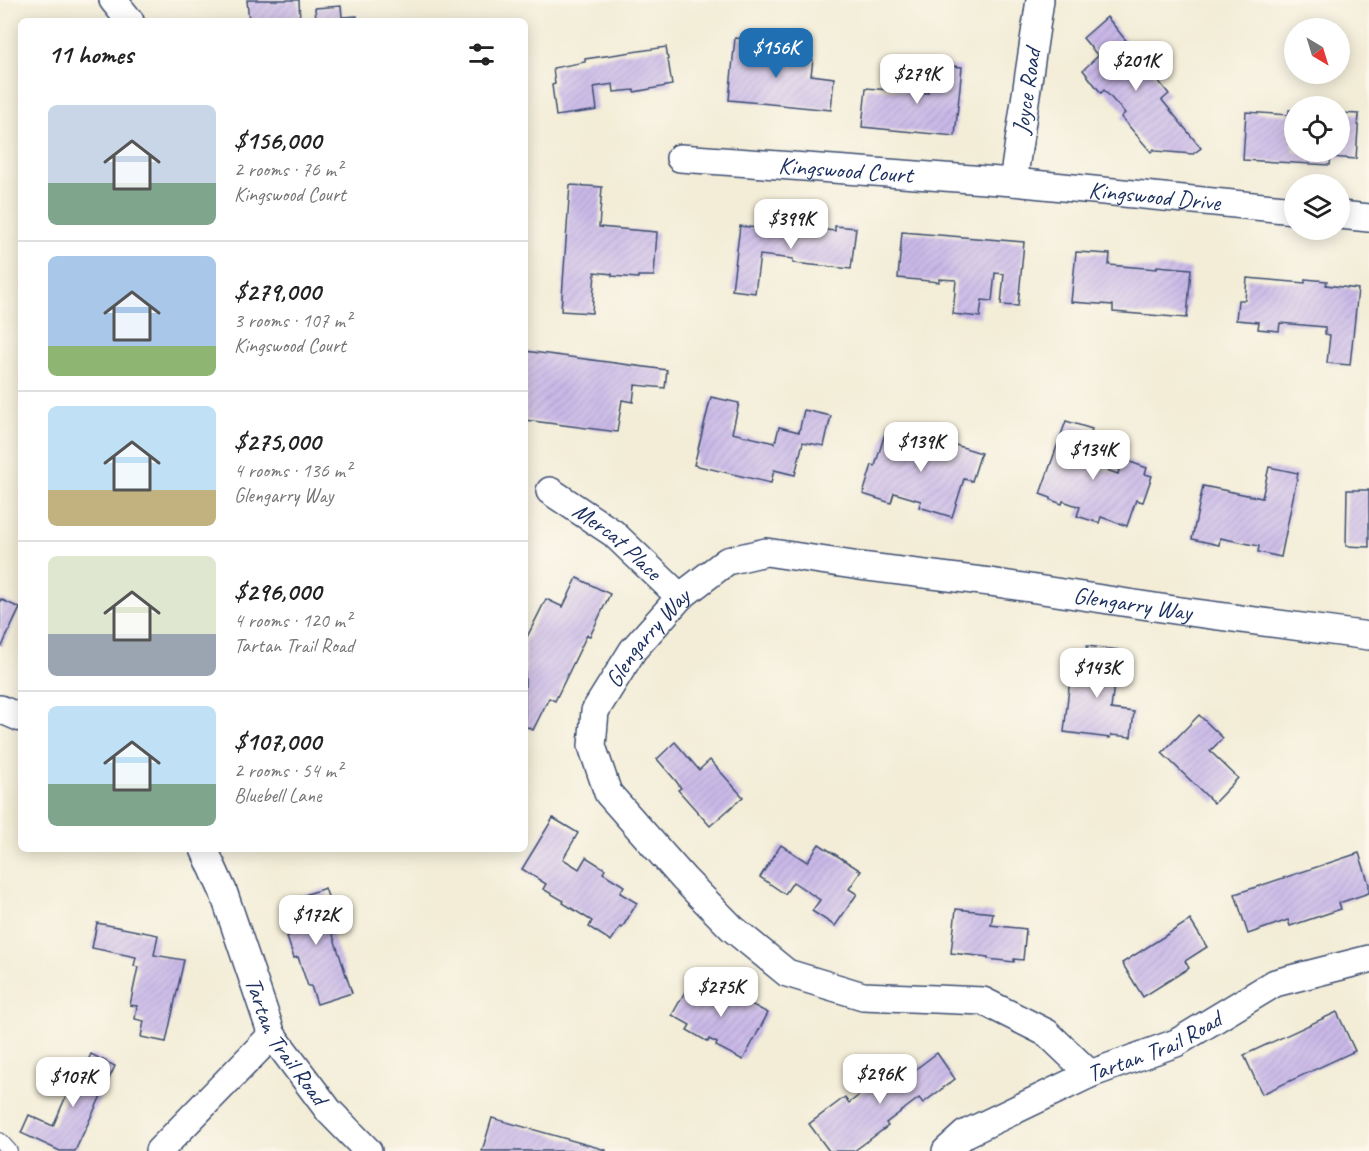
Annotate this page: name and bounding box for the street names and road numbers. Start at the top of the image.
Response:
street label: Joyce Road [1005,43,1048,137]
street label: Kingswood Court [778,150,916,190]
street label: Kingswood Drive [1087,175,1224,218]
street label: Mercat Place [567,495,670,588]
street label: Glengarry Way [598,580,696,693]
street label: Glengarry Way [1071,580,1196,628]
street label: Tartan Trail Road [238,973,336,1114]
street label: Tartan Trail Road [1083,1002,1230,1089]

